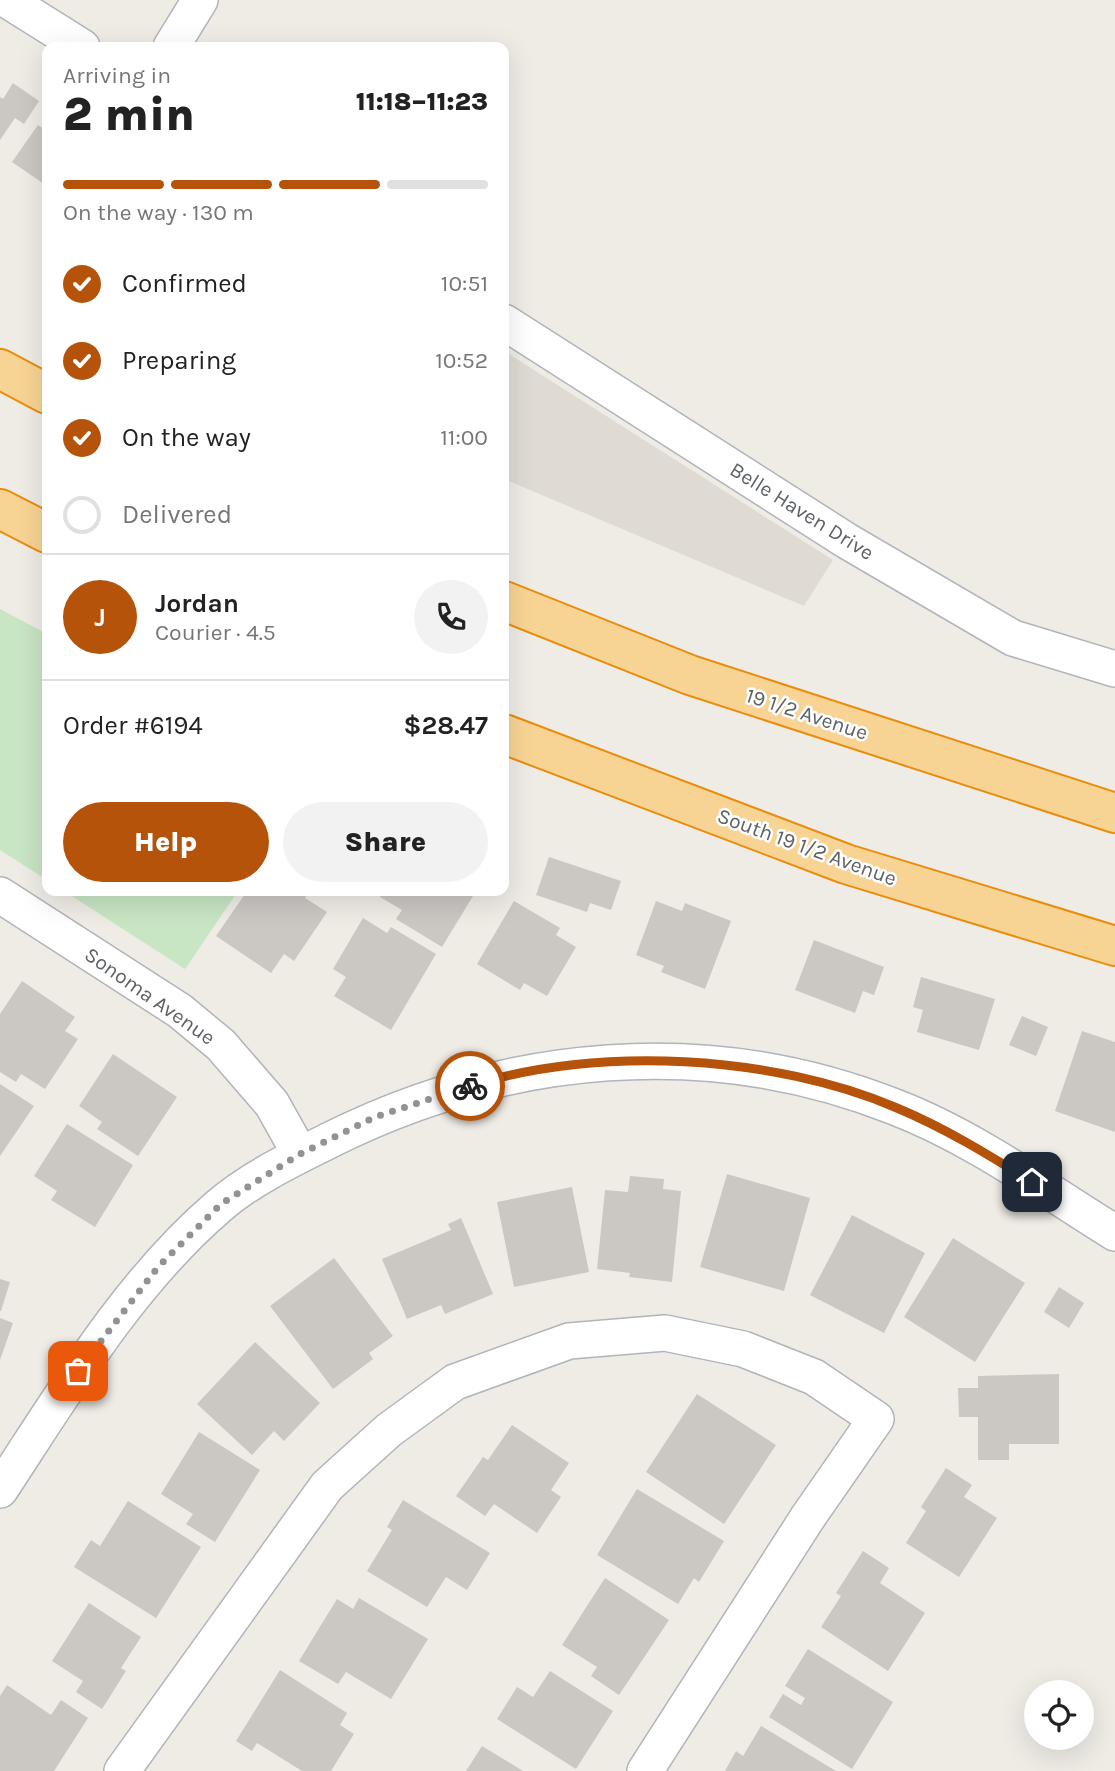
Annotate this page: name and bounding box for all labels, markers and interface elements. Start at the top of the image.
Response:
text: Arriving in [63,62,171,89]
text: 11:18–11:23 [356,86,488,117]
text: 2 min [63,88,195,142]
text: On the way · 130 m [63,199,254,226]
icon: check [63,265,101,303]
text: Confirmed [122,268,247,299]
text: 10:51 [441,270,488,297]
icon: check [63,342,101,380]
text: Preparing [122,345,236,376]
text: 10:52 [435,347,488,374]
icon: check [63,419,101,457]
text: On the way [122,422,251,453]
text: 11:00 [440,424,488,451]
street label: Belle Haven Drive [726,457,878,565]
text: Delivered [122,499,232,530]
button: phone [414,580,488,654]
text: Jordan [155,588,239,619]
text: J [94,602,106,633]
text: Courier · 4.5 [155,619,276,646]
street label: 19 1/2 Avenue [743,683,871,745]
text: Order #6194 [63,710,203,741]
text: $28.47 [404,710,488,741]
button: Help [63,802,269,882]
button: Share [283,802,488,882]
street label: South 19 1/2 Avenue [714,803,900,891]
street label: Sonoma Avenue [80,942,220,1050]
courier [435,1051,505,1121]
icon: bike [451,1067,489,1105]
pin [1002,1152,1062,1212]
icon: home [1013,1163,1051,1201]
pin [48,1341,108,1401]
icon: bag [59,1352,97,1390]
map controls [1024,1680,1094,1750]
button: locate [1024,1680,1094,1750]

